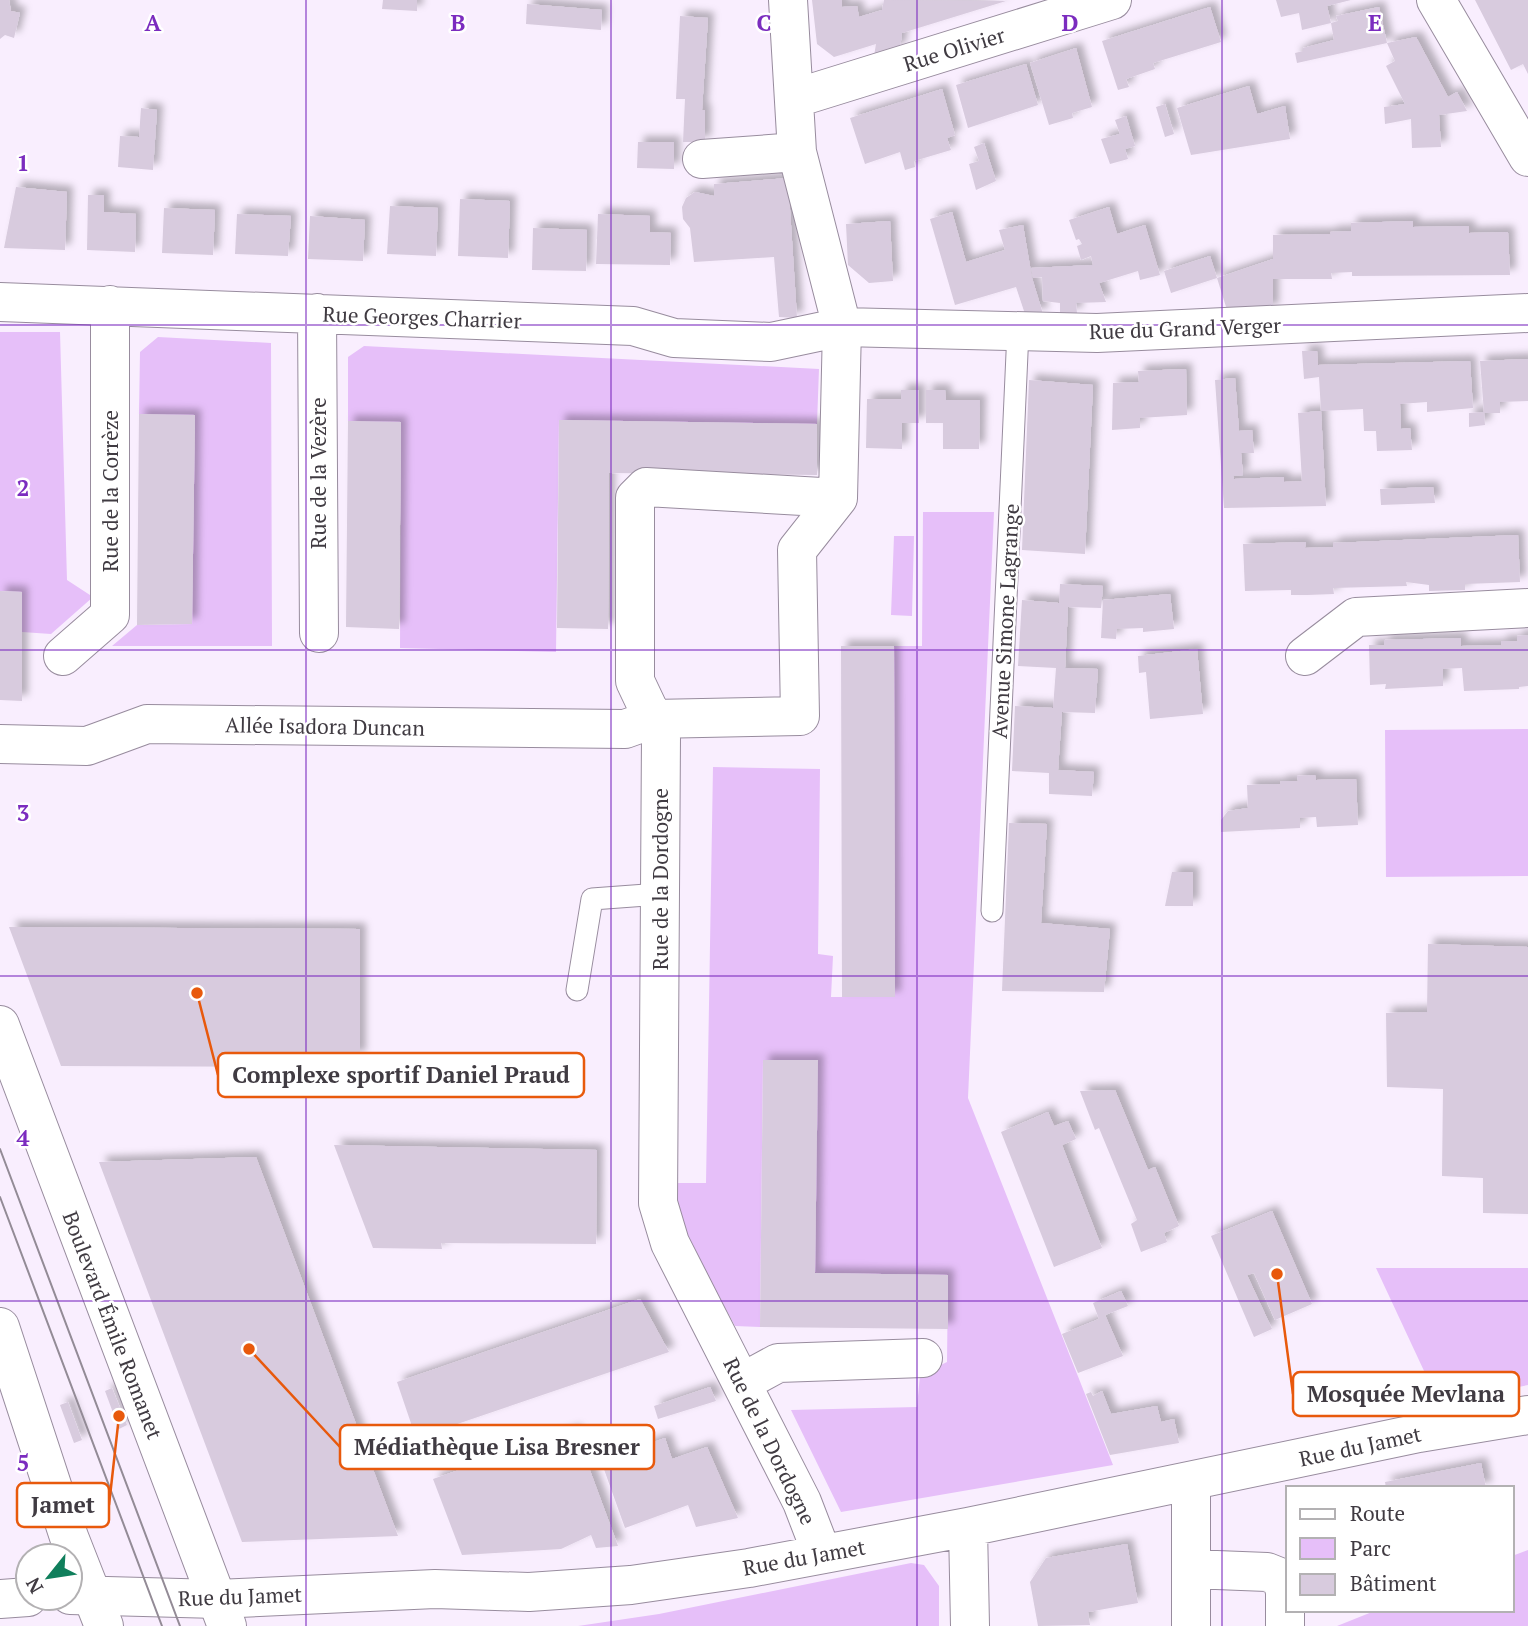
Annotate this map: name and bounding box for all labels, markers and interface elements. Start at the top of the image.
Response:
text: A [145,7,162,38]
text: B [451,7,466,38]
text: C [757,7,772,38]
text: D [1062,7,1079,38]
text: E [1368,7,1382,38]
street label: Rue Olivier [900,20,1008,78]
text: 1 [17,147,30,178]
street label: Rue Georges Charrier [322,300,522,334]
street label: Rue du Grand Verger [1088,311,1282,345]
street label: Rue de la Vezère [304,397,332,549]
street label: Rue de la Corrèze [96,410,124,572]
text: 2 [17,472,30,503]
street label: Avenue Simone Lagrange [985,503,1025,739]
street label: Allée Isadora Duncan [225,710,426,742]
street label: Rue de la Dordogne [646,788,674,970]
text: 3 [17,797,30,828]
callout: Complexe sportif Daniel Praud [218,1053,584,1097]
text: Complexe sportif Daniel Praud [232,1059,570,1090]
text: 4 [17,1122,30,1153]
street label: Boulevard Émile Romanet [57,1207,169,1443]
street label: Rue de la Dordogne [717,1353,823,1529]
callout: Mosquée Mevlana [1293,1372,1519,1416]
text: Mosquée Mevlana [1307,1378,1505,1409]
street label: Rue du Jamet [1296,1419,1424,1473]
callout: Médiathèque Lisa Bresner [340,1425,654,1469]
text: Médiathèque Lisa Bresner [354,1431,640,1462]
text: 5 [17,1447,30,1478]
callout: Jamet [17,1483,109,1527]
legend [1286,1486,1514,1612]
text: Jamet [31,1489,95,1520]
text: Route [1350,1499,1405,1527]
street label: Rue du Jamet [740,1532,868,1582]
text: Parc [1350,1534,1391,1562]
north arrow [14,1542,84,1612]
text: Bâtiment [1350,1569,1437,1597]
text: N [19,1573,48,1598]
street label: Rue du Jamet [177,1580,303,1612]

